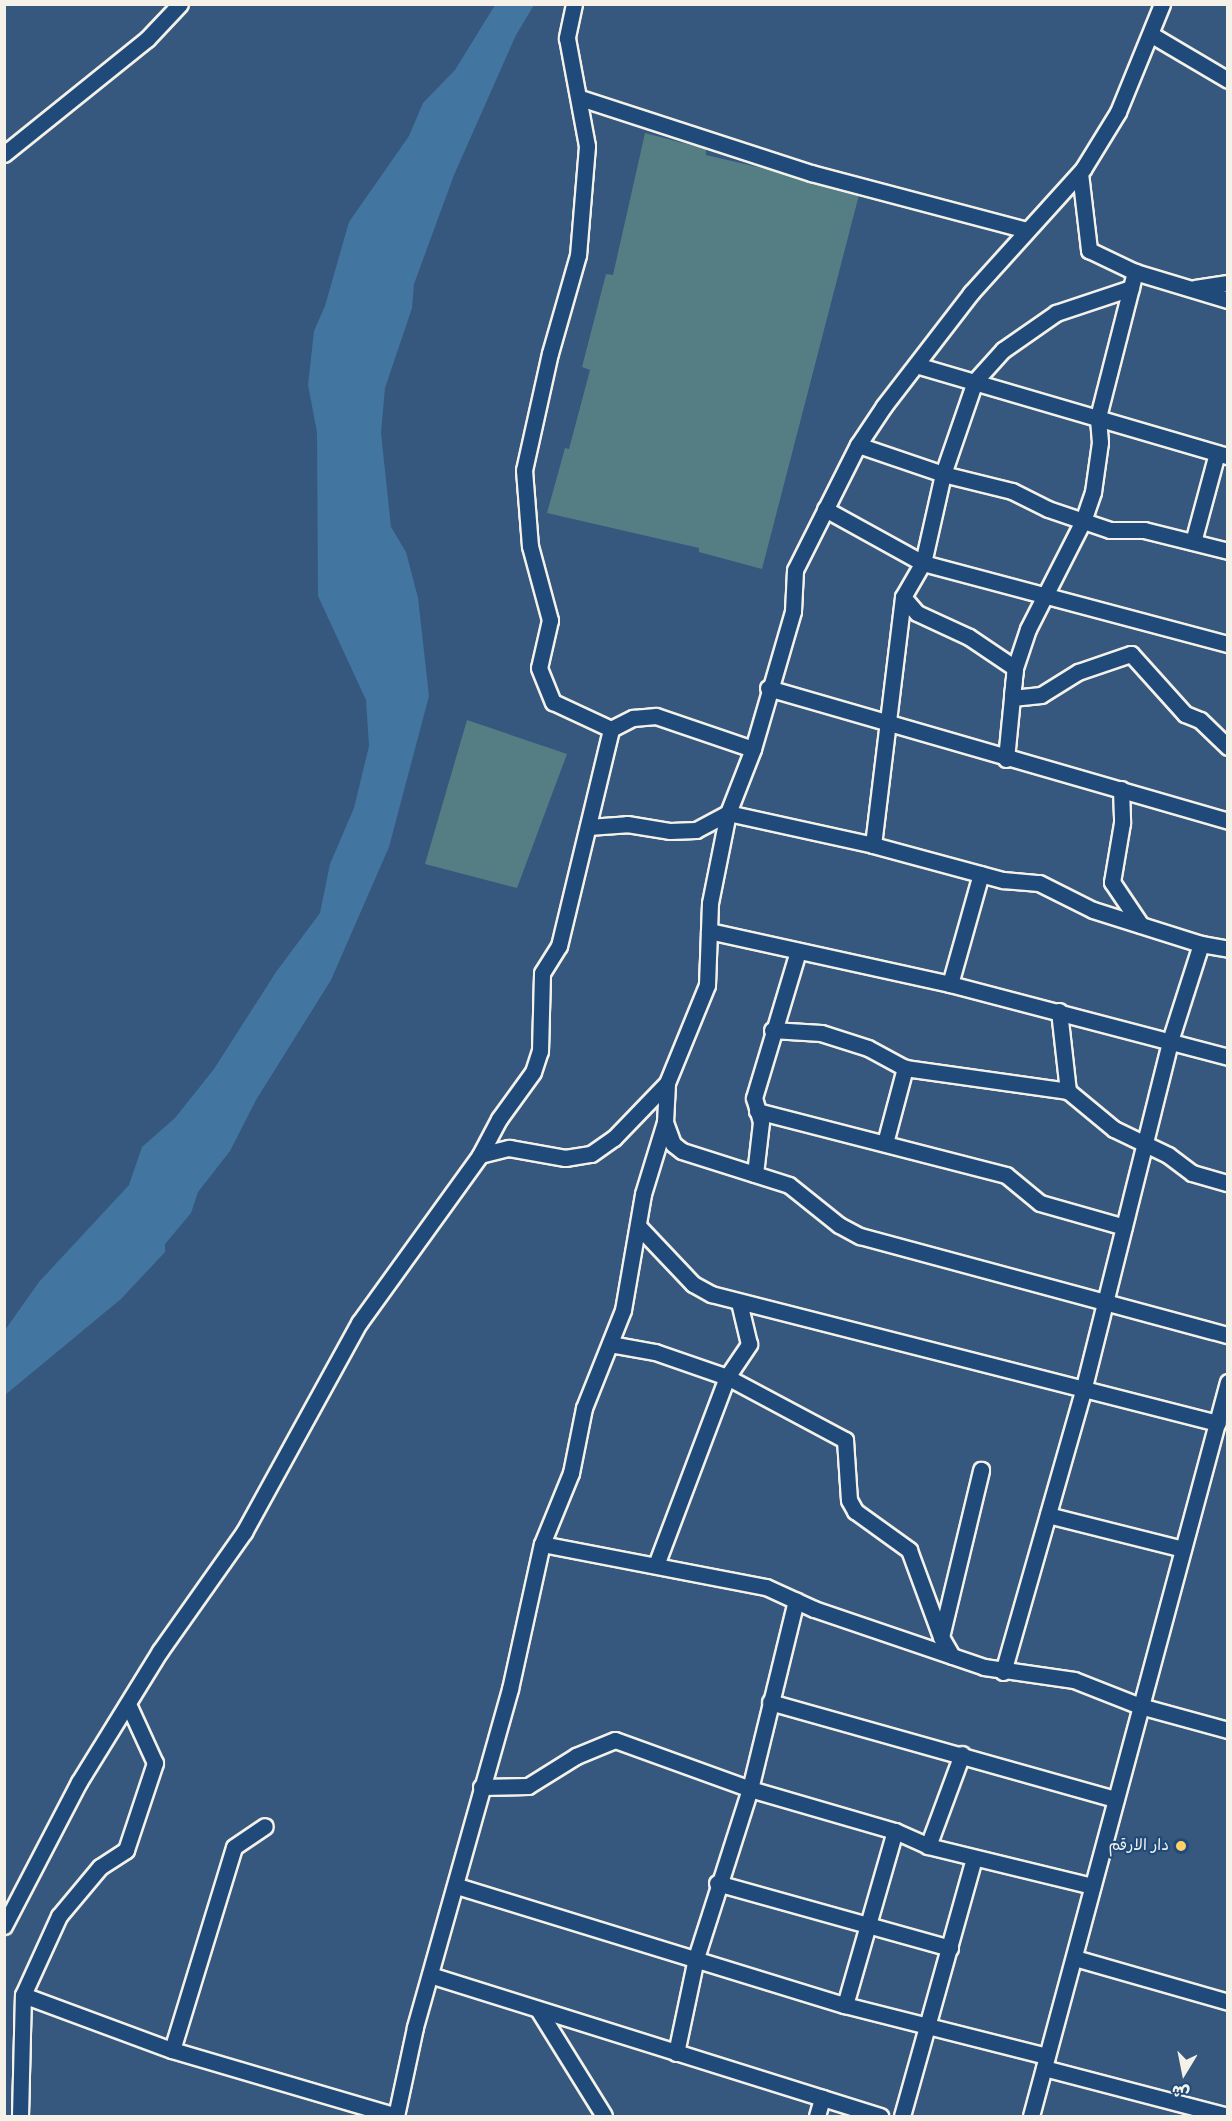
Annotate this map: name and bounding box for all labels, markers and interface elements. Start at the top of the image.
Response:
place label: دار الارقم [1108,1836,1169,1856]
marker: دار الارقم [1174,1839,1188,1853]
north arrow [1154,2043,1214,2103]
text: ش [1170,2080,1191,2102]

